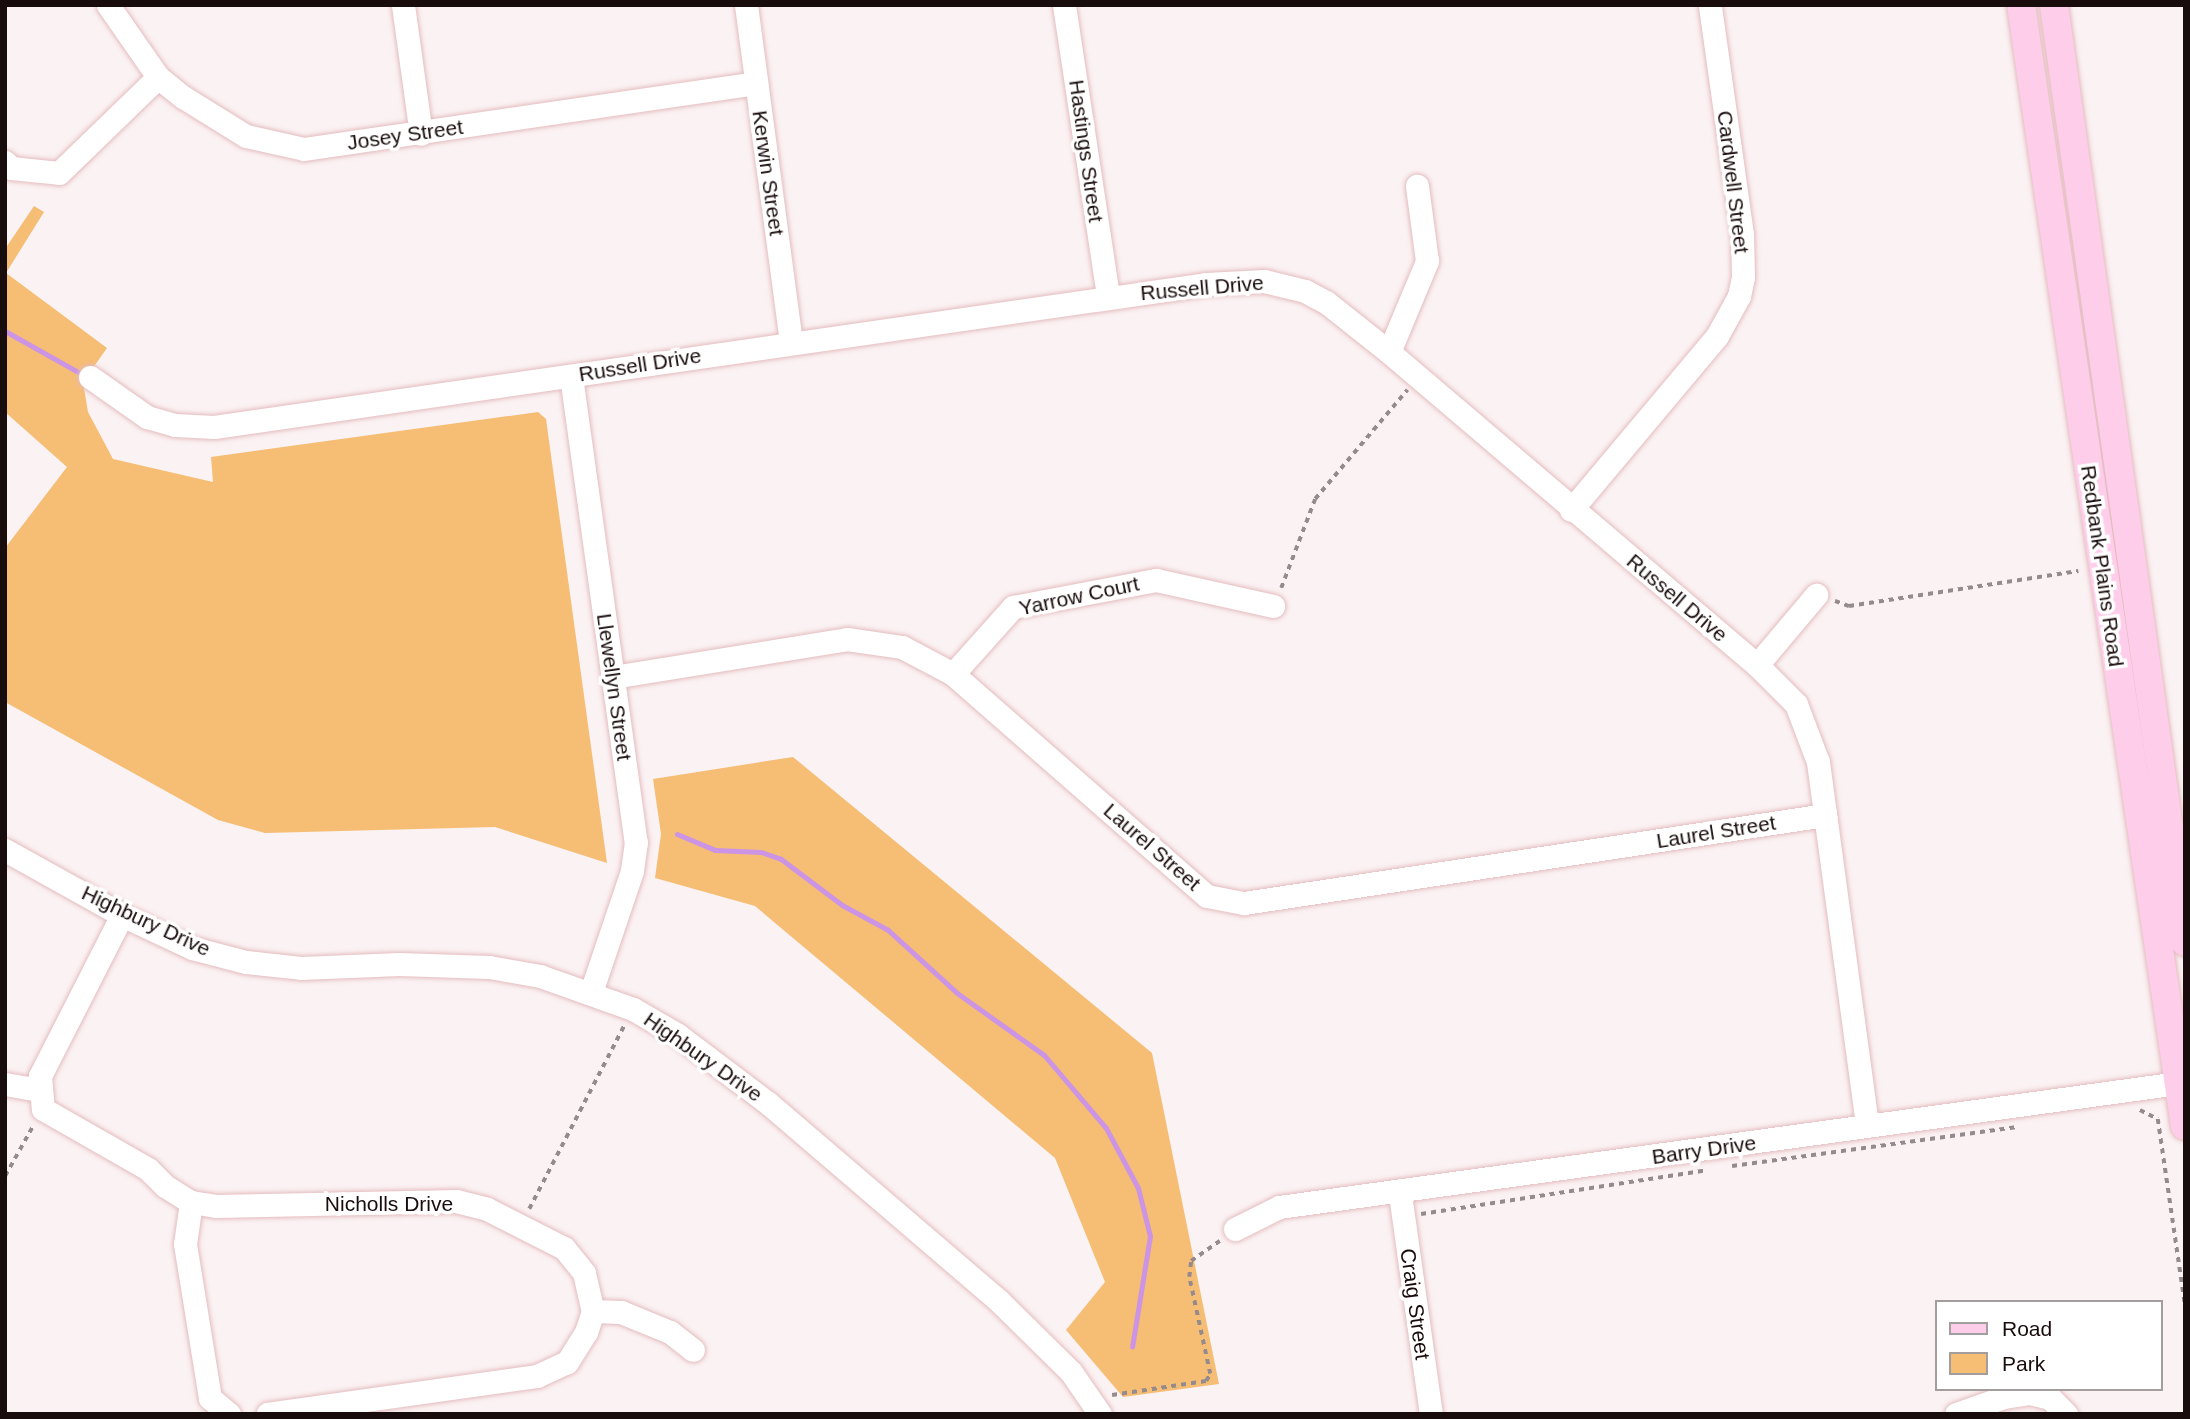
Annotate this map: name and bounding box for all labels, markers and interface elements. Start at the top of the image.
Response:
street label: Hastings Street [1064,78,1108,224]
street label: Kerwin Street [747,109,789,237]
street label: Cardwell Street [1712,109,1754,255]
street label: Josey Street [345,114,465,156]
street label: Russell Drive [1139,270,1265,306]
street label: Russell Drive [577,343,703,387]
street label: Redbank Plains Road [2075,464,2129,668]
street label: Russell Drive [1622,549,1732,647]
street label: Yarrow Court [1017,571,1141,621]
street label: Llewellyn Street [591,612,637,762]
street label: Laurel Street [1098,798,1206,896]
street label: Laurel Street [1655,810,1777,854]
street label: Highbury Drive [78,880,214,962]
street label: Highbury Drive [639,1007,767,1107]
street label: Barry Drive [1650,1130,1758,1170]
street label: Nicholls Drive [325,1191,453,1217]
street label: Craig Street [1395,1247,1435,1361]
legend [1934,1300,2162,1391]
text: Road [2002,1317,2052,1340]
text: Park [2002,1352,2045,1375]

